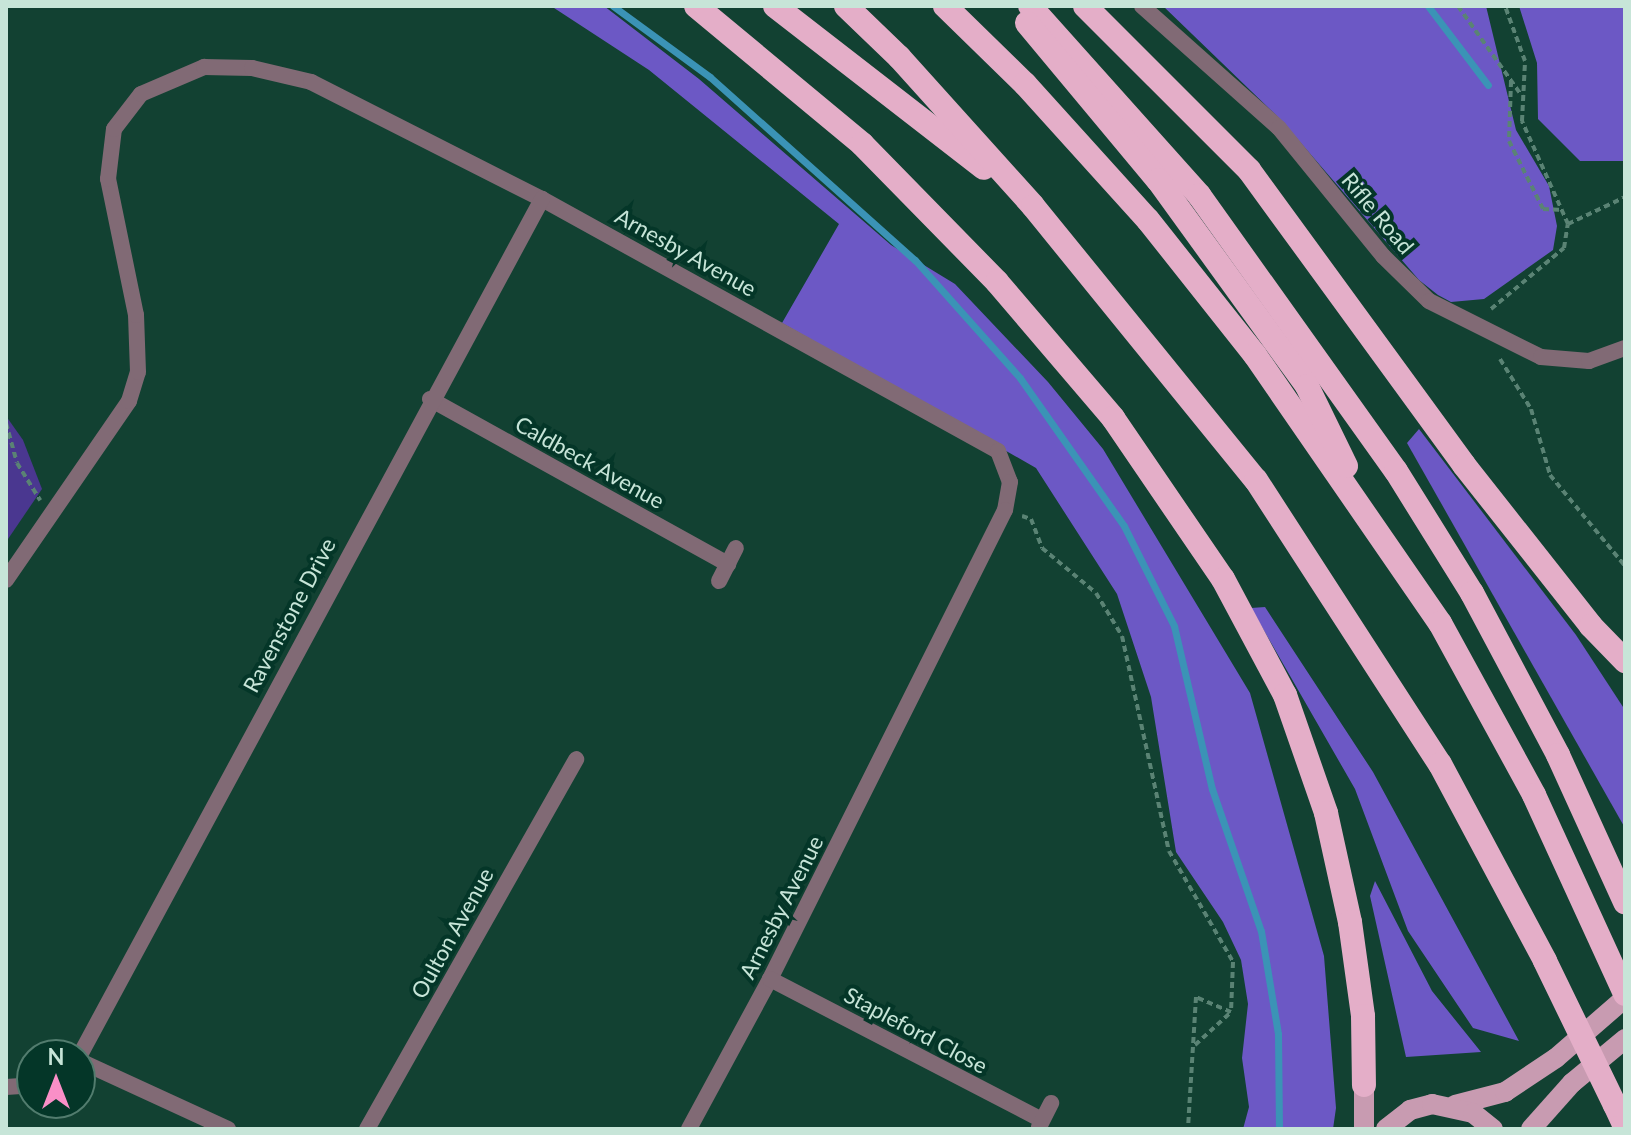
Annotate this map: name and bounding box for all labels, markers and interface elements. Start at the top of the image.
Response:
street label: Rifle Road [1336,167,1420,259]
street label: Arnesby Avenue [610,202,762,302]
street label: Caldbeck Avenue [510,410,670,514]
street label: Ravenstone Drive [237,533,341,697]
street label: Arnesby Avenue [733,831,829,983]
street label: Oulton Avenue [405,863,499,1003]
street label: Stapleford Close [840,981,992,1079]
north arrow [16,1039,96,1119]
text: N [48,1043,64,1070]

